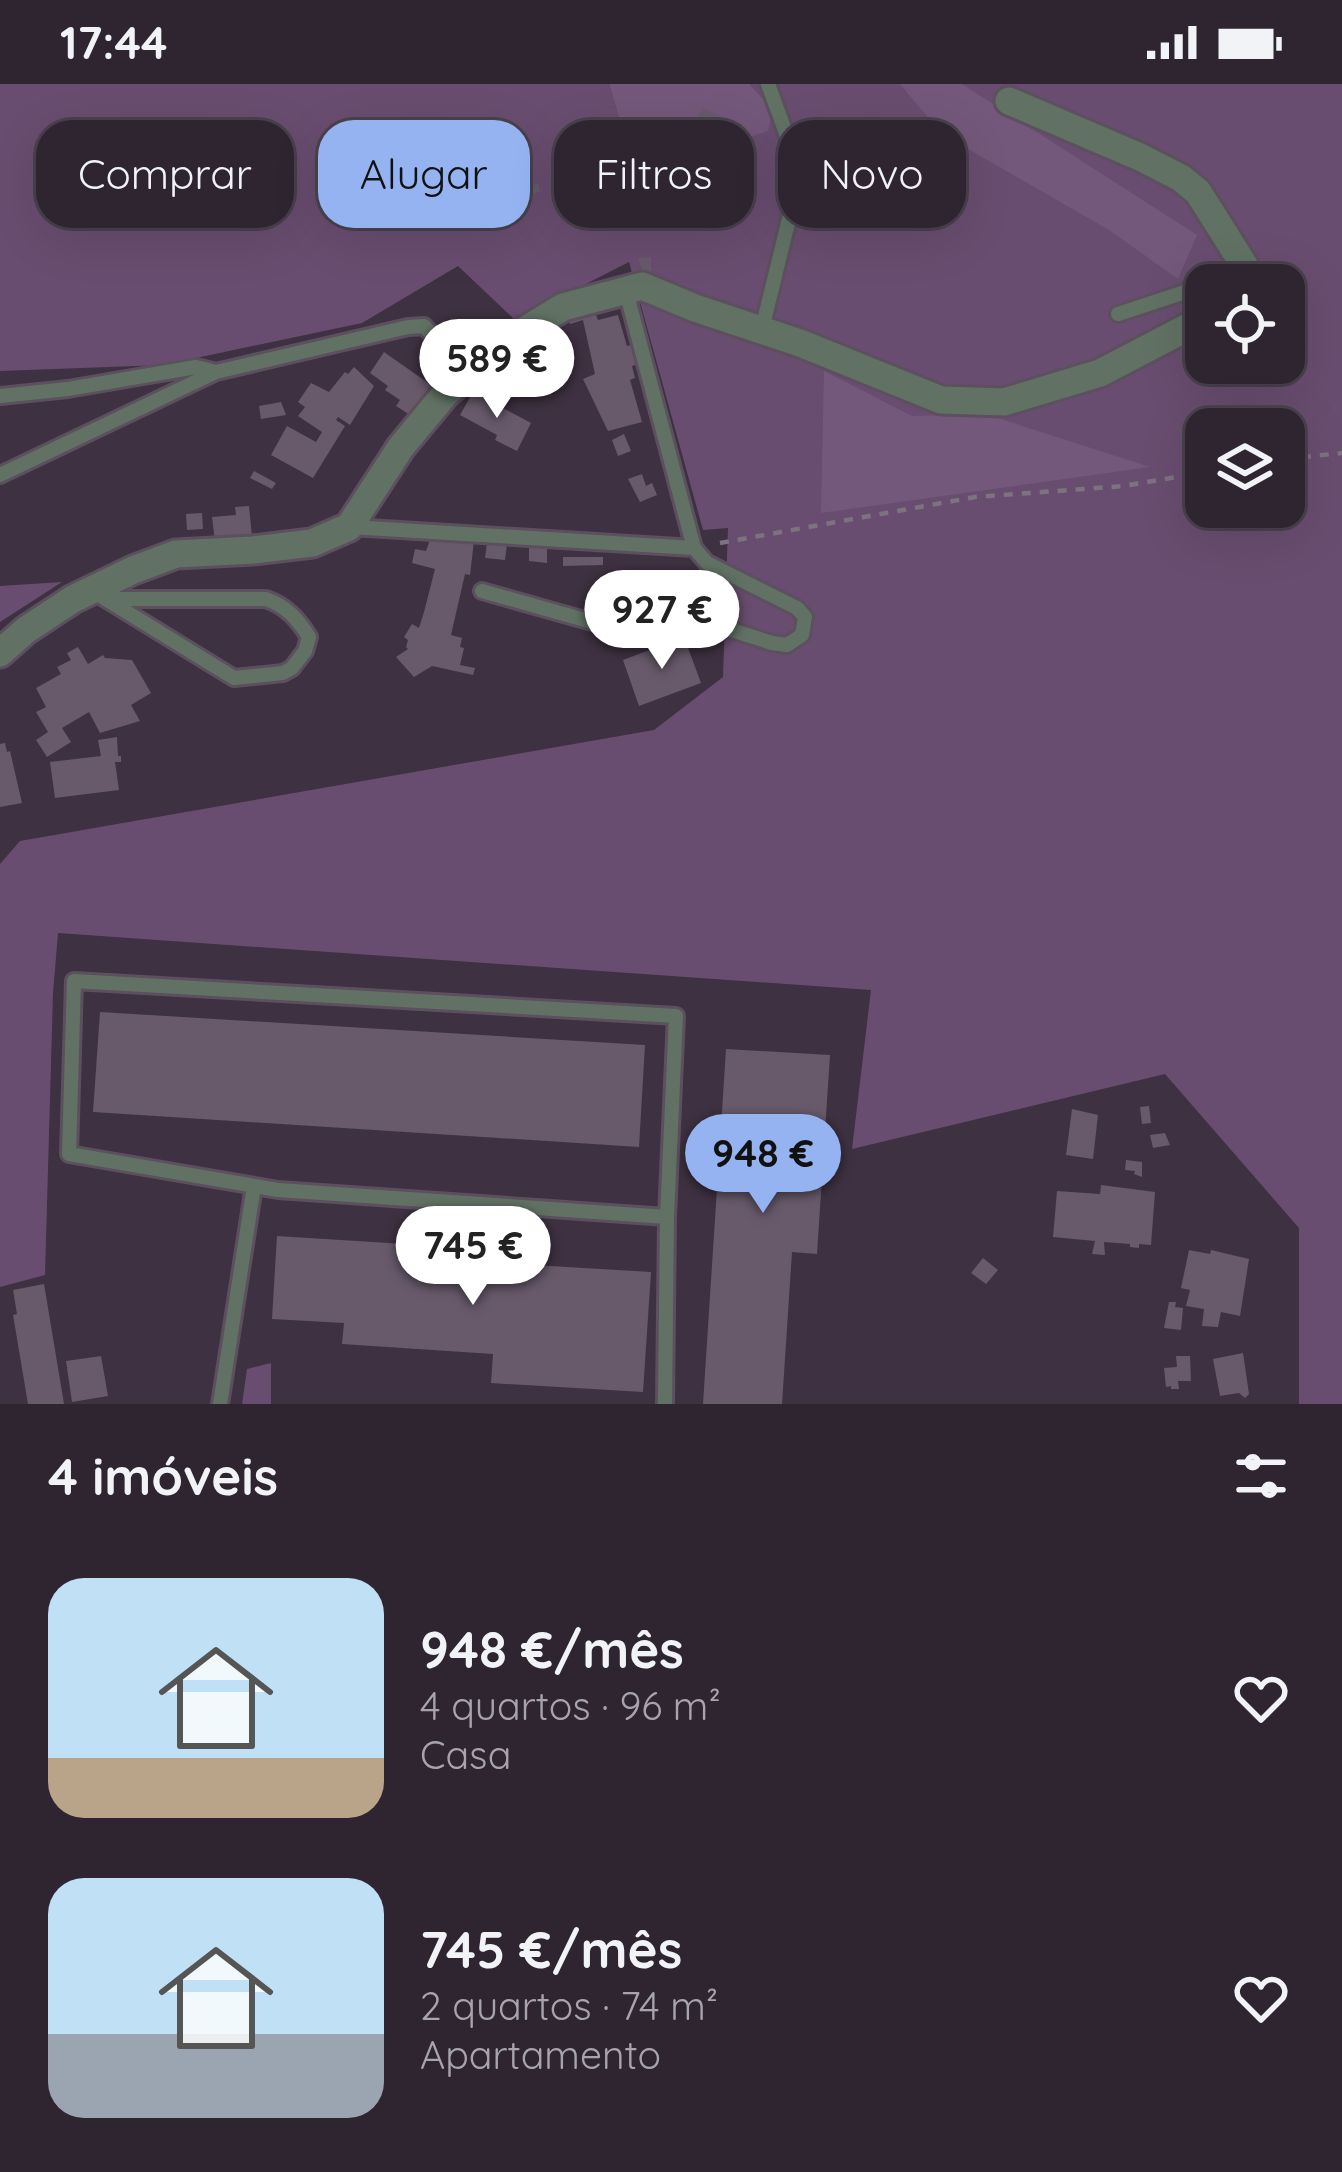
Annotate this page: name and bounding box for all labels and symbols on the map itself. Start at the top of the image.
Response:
pin: 589 € [413,319,581,421]
pin: 927 € [578,570,746,672]
pin: 948 € [679,1114,847,1216]
pin: 745 € [389,1206,557,1308]

